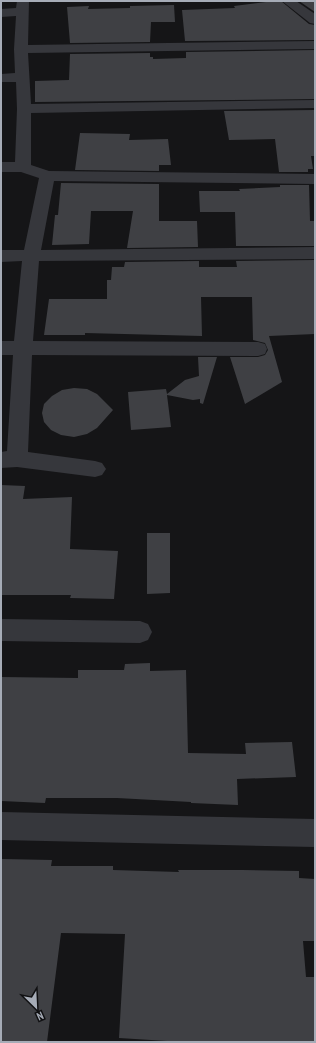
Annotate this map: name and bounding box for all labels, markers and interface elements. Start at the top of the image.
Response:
north arrow [16,987,56,1027]
text: N [34,1009,46,1024]

